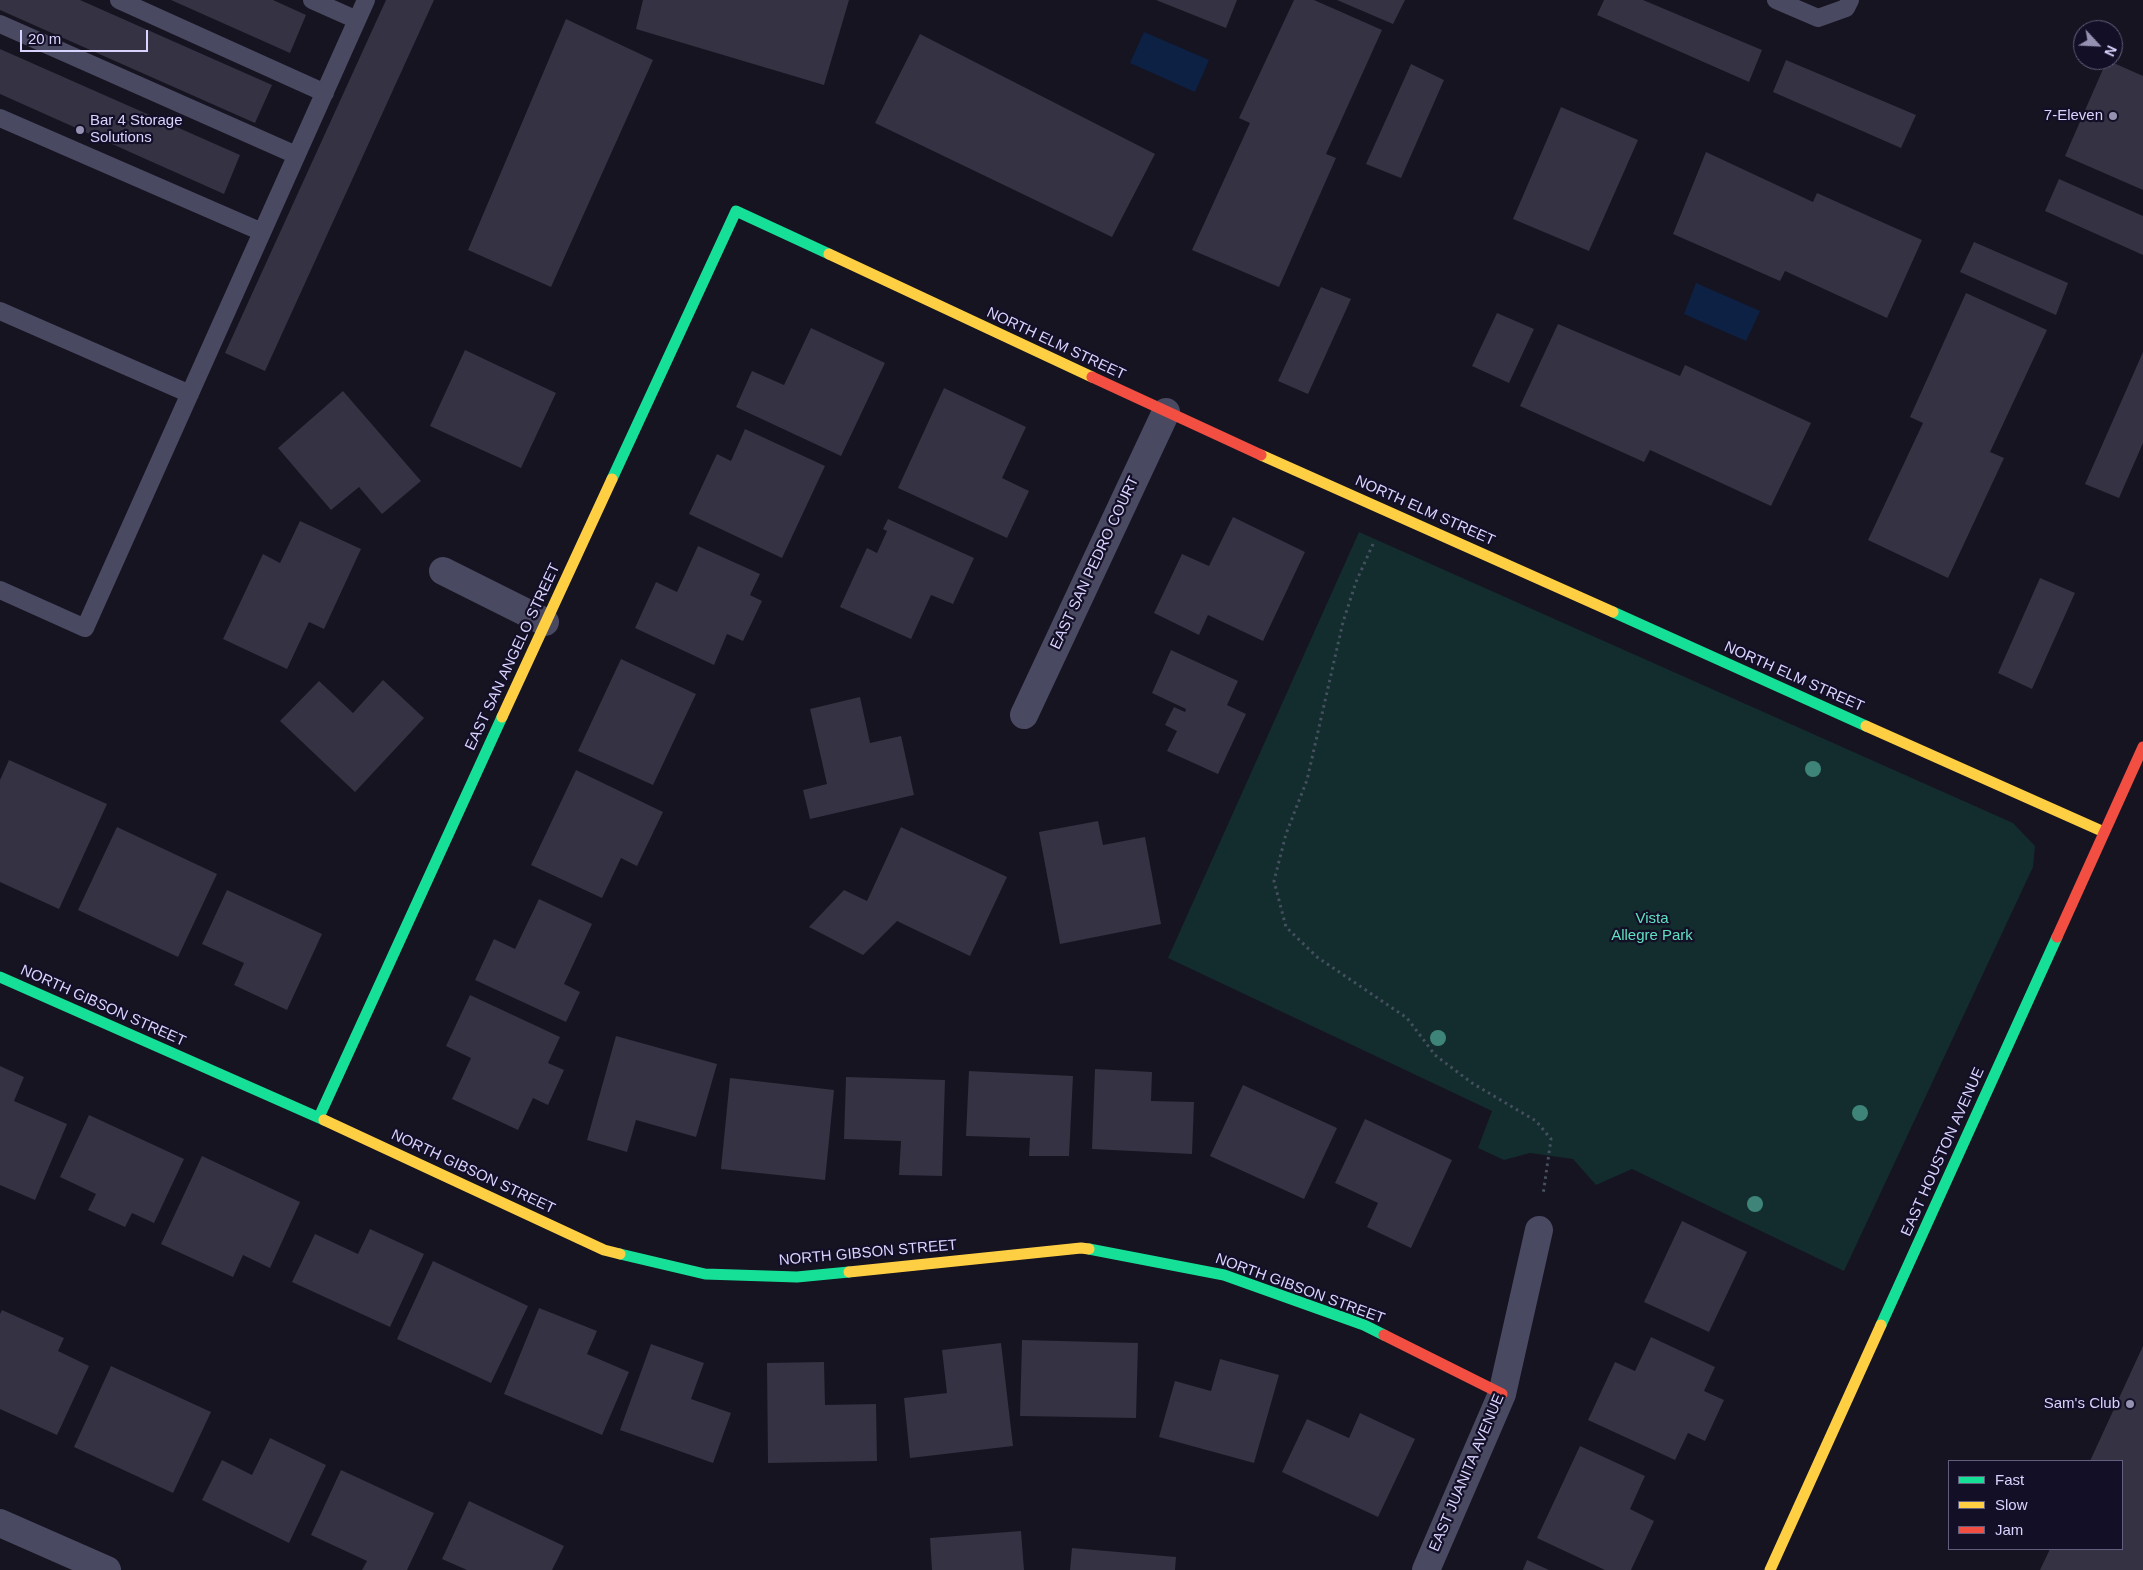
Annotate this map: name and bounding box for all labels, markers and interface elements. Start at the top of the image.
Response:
scale bar [22,20,150,52]
north arrow [2073,20,2123,70]
text: 20 m [28,30,61,47]
text: N [2101,43,2120,59]
place label: 7-Eleven [2044,107,2103,125]
marker: 7-Eleven [2107,110,2119,122]
place label: Bar 4 Storage Solutions [90,112,183,147]
marker: Bar 4 Storage Solutions [74,124,86,136]
street label: NORTH ELM STREET [984,304,1128,384]
street label: NORTH ELM STREET [1352,472,1498,550]
street label: EAST SAN PEDRO COURT [1047,474,1143,652]
street label: EAST SAN ANGELO STREET [462,561,564,753]
street label: NORTH ELM STREET [1721,638,1867,716]
park label: Vista Allegre Park [1611,910,1693,945]
street label: NORTH GIBSON STREET [18,961,188,1051]
street label: EAST HOUSTON AVENUE [1898,1065,1988,1239]
street label: NORTH GIBSON STREET [388,1126,558,1218]
street label: NORTH GIBSON STREET [778,1236,958,1270]
street label: NORTH GIBSON STREET [1213,1250,1387,1328]
street label: EAST JUANITA AVENUE [1426,1391,1508,1555]
place label: Sam's Club [2044,1395,2120,1413]
marker: Sam's Club [2124,1398,2136,1410]
legend [1948,1460,2123,1550]
text: Fast [1995,1471,2024,1488]
text: Slow [1995,1496,2028,1513]
text: Jam [1995,1521,2023,1538]

